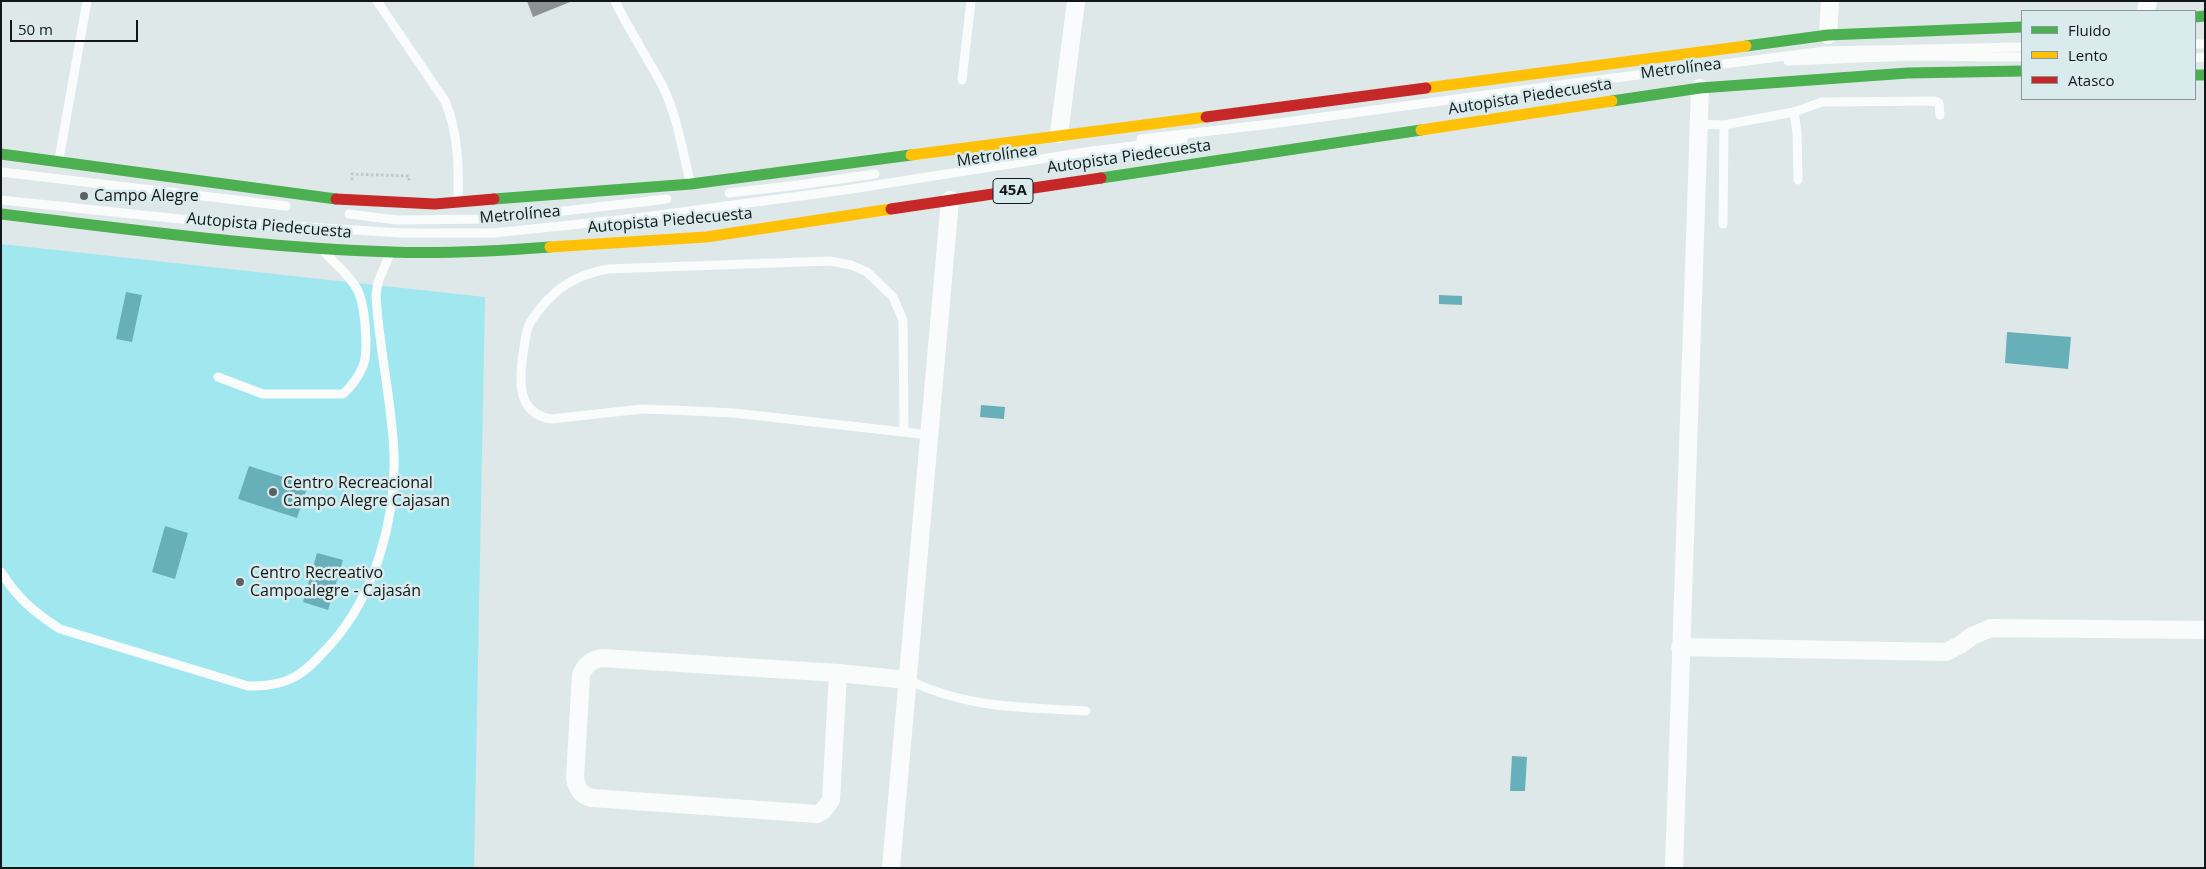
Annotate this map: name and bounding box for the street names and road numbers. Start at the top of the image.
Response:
street label: Metrolínea [1640,55,1722,83]
street label: Autopista Piedecuesta [1447,75,1613,119]
street label: Autopista Piedecuesta [1046,136,1212,178]
street label: Metrolínea [956,141,1038,171]
road number: 45A [993,178,1033,204]
street label: Metrolínea [479,202,561,228]
street label: Autopista Piedecuesta [587,204,753,238]
street label: Autopista Piedecuesta [186,209,352,243]

